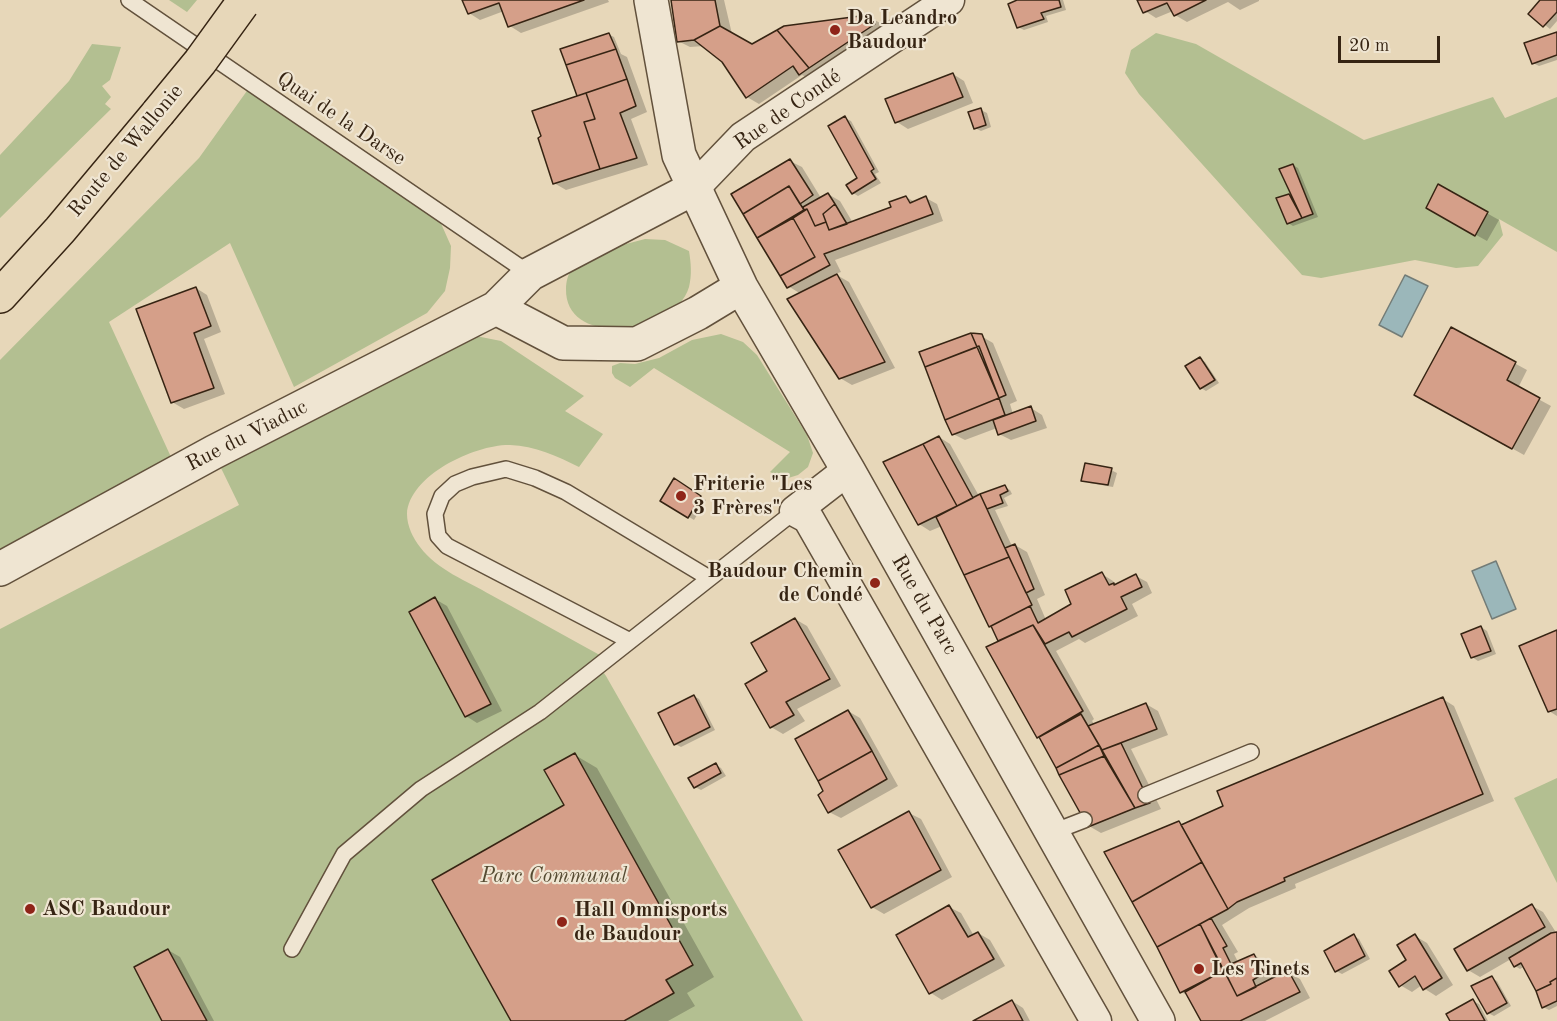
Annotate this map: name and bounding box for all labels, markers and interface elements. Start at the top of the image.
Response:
place label: Da Leandro Baudour [847,5,957,55]
marker: Da Leandro Baudour [828,23,842,37]
scale bar [1341,24,1443,62]
text: 20 m [1349,37,1389,55]
street label: Rue de Condé [730,64,846,156]
street label: Quai de la Darse [272,67,410,171]
street label: Route de Wallonie [63,79,189,223]
street label: Rue du Viaduc [182,395,312,477]
place label: Friterie "Les 3 Frères" [693,471,812,521]
marker: Friterie "Les 3 Frères" [674,489,688,503]
street label: Rue du Parc [885,550,963,660]
place label: Baudour Chemin de Condé [707,558,863,608]
marker: Baudour Chemin de Condé [868,576,882,590]
park label: Parc Communal [481,863,627,889]
place label: ASC Baudour [42,896,170,922]
place label: Hall Omnisports de Baudour [574,897,727,947]
marker: ASC Baudour [23,902,37,916]
marker: Hall Omnisports de Baudour [555,915,569,929]
place label: Les Tinets [1211,956,1309,982]
marker: Les Tinets [1192,962,1206,976]

